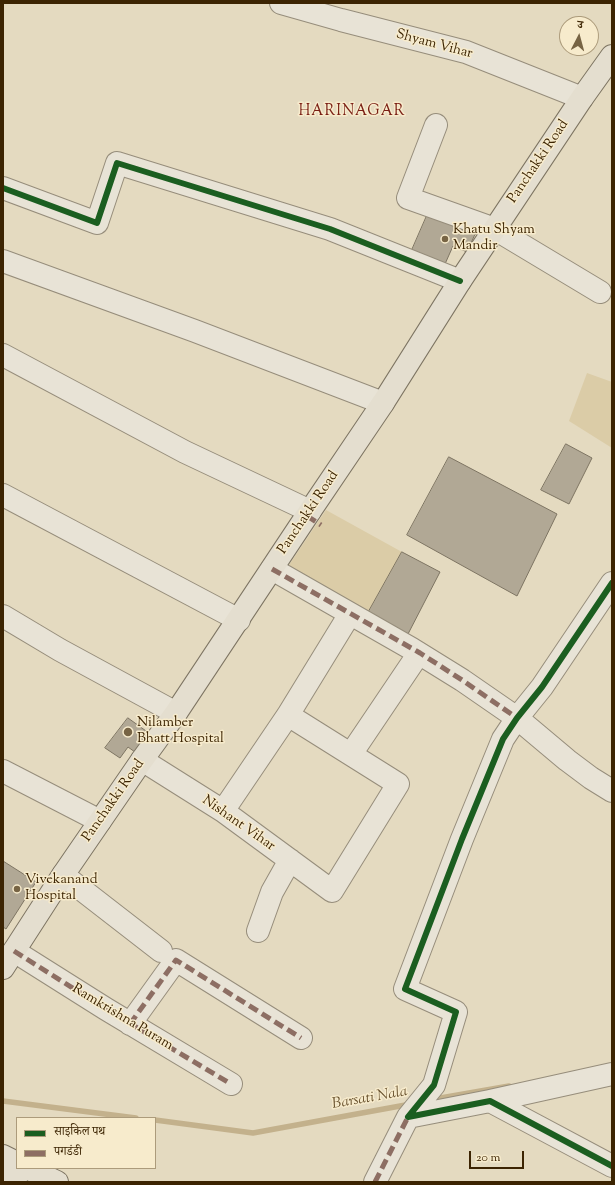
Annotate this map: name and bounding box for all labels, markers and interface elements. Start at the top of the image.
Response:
north arrow [559,16,599,56]
text: उ [577,17,584,33]
street label: Shyam Vihar [394,27,474,63]
district label: HARINAGAR [298,103,406,121]
street label: Panchakki Road [505,117,573,207]
place label: Khatu Shyam Mandir [453,223,535,256]
marker: Khatu Shyam Mandir [440,234,450,244]
street label: Panchakki Road [275,468,343,558]
place label: Nilamber Bhatt Hospital [137,716,224,748]
marker: Nilamber Bhatt Hospital [122,726,134,738]
street label: Panchakki Road [79,756,149,846]
street label: Nishant Vihar [198,793,278,855]
place label: Vivekanand Hospital [25,873,98,906]
marker: Vivekanand Hospital [12,884,22,894]
street label: Ramkrishna Puram [68,981,176,1055]
water label: Barsati Nala [331,1084,409,1114]
legend [16,1117,156,1169]
text: साइकिल पथ [54,1123,105,1141]
text: पगडंडी [54,1143,82,1161]
scale bar [471,1143,526,1169]
text: 20 m [476,1149,500,1167]

